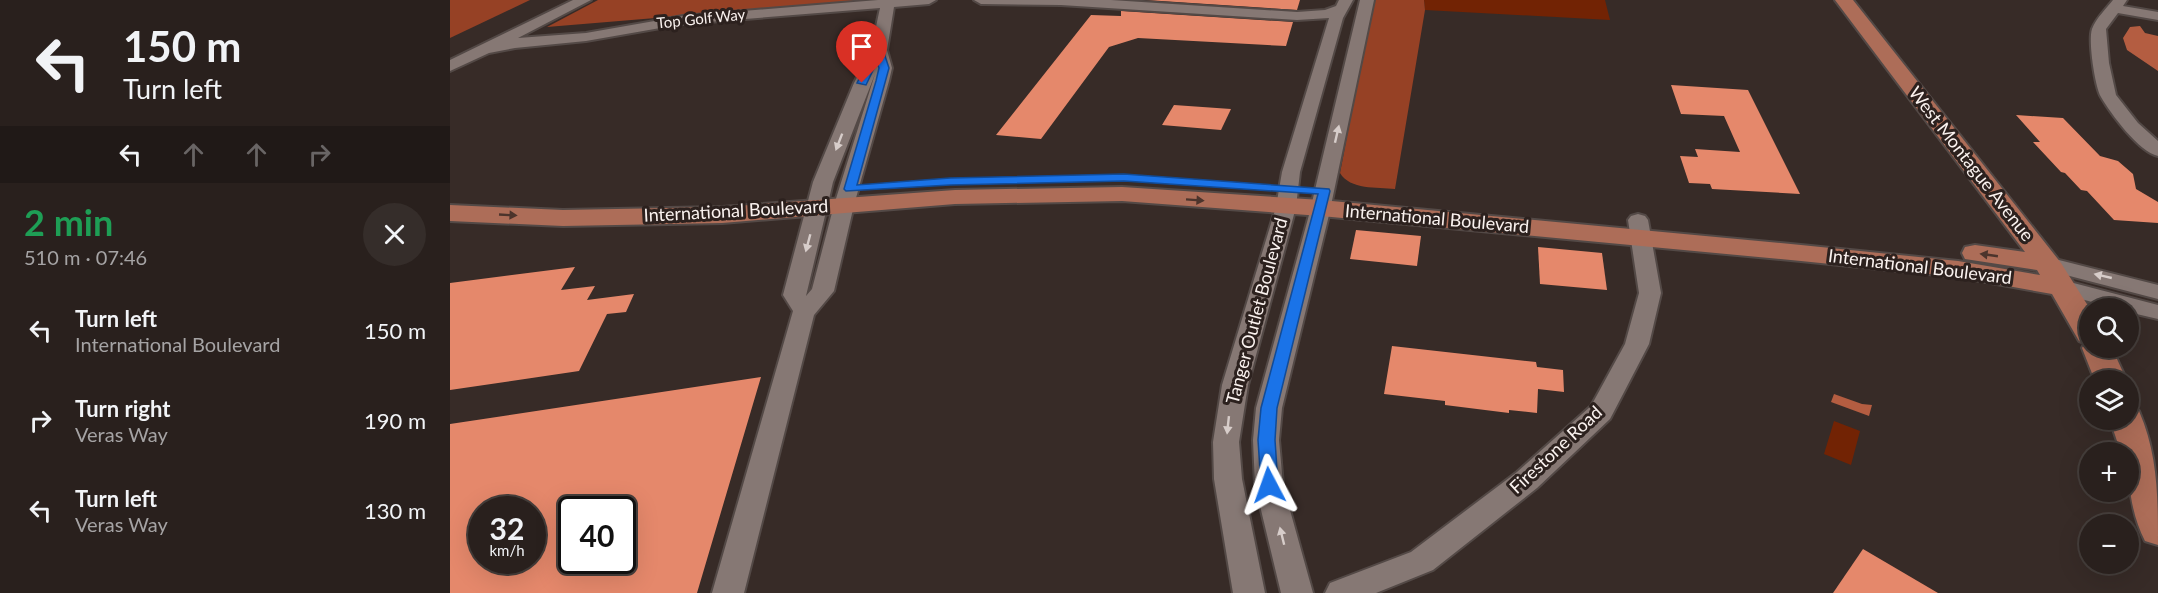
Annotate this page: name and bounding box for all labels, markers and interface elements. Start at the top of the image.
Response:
street label: Top Golf Way [656,4,746,32]
text: 150 m [123,21,241,71]
pin [836,21,887,83]
icon: left [24,24,102,102]
icon: arrive [845,30,878,63]
text: Turn left [123,72,222,105]
street label: West Montague Avenue [1904,82,2039,245]
one-way arrow [1333,124,1342,143]
one-way arrow [834,133,843,151]
icon: left [114,138,147,171]
icon: ahead [177,138,210,171]
icon: ahead [240,138,273,171]
icon: right [303,138,336,171]
street label: International Boulevard [643,194,829,226]
one-way arrow [1186,195,1205,204]
street label: International Boulevard [1344,199,1530,237]
text: 2 min [24,200,113,244]
button: close [363,203,426,266]
one-way arrow [499,211,518,220]
street label: Tanger Outlet Boulevard [1221,215,1292,406]
one-way arrow [803,234,812,252]
street label: International Boulevard [1827,244,2013,288]
text: 510 m · 07:46 [24,245,147,269]
one-way arrow [1980,251,1999,260]
one-way arrow [2094,271,2112,281]
map controls [2079,298,2139,574]
button: search [2079,298,2139,358]
text: Turn left [75,305,157,332]
icon: left [24,314,57,347]
text: 150 m [364,317,426,344]
text: International Boulevard [75,332,280,356]
button: layers [2079,370,2139,430]
text: Turn right [75,395,170,422]
street label: Firestone Road [1504,401,1606,498]
icon: right [24,404,57,437]
text: 190 m [364,407,426,434]
one-way arrow [1223,416,1233,435]
text: Veras Way [75,422,168,446]
button: + [2079,442,2139,502]
position arrow [1237,453,1301,517]
text: Turn left [75,485,157,512]
icon: left [24,494,57,527]
speed limit sign: 40 [558,496,636,574]
text: 130 m [364,497,426,524]
text: 32 [490,510,524,546]
text: Veras Way [75,512,168,536]
button: − [2079,514,2139,574]
one-way arrow [1277,527,1287,546]
text: km/h [489,541,525,559]

